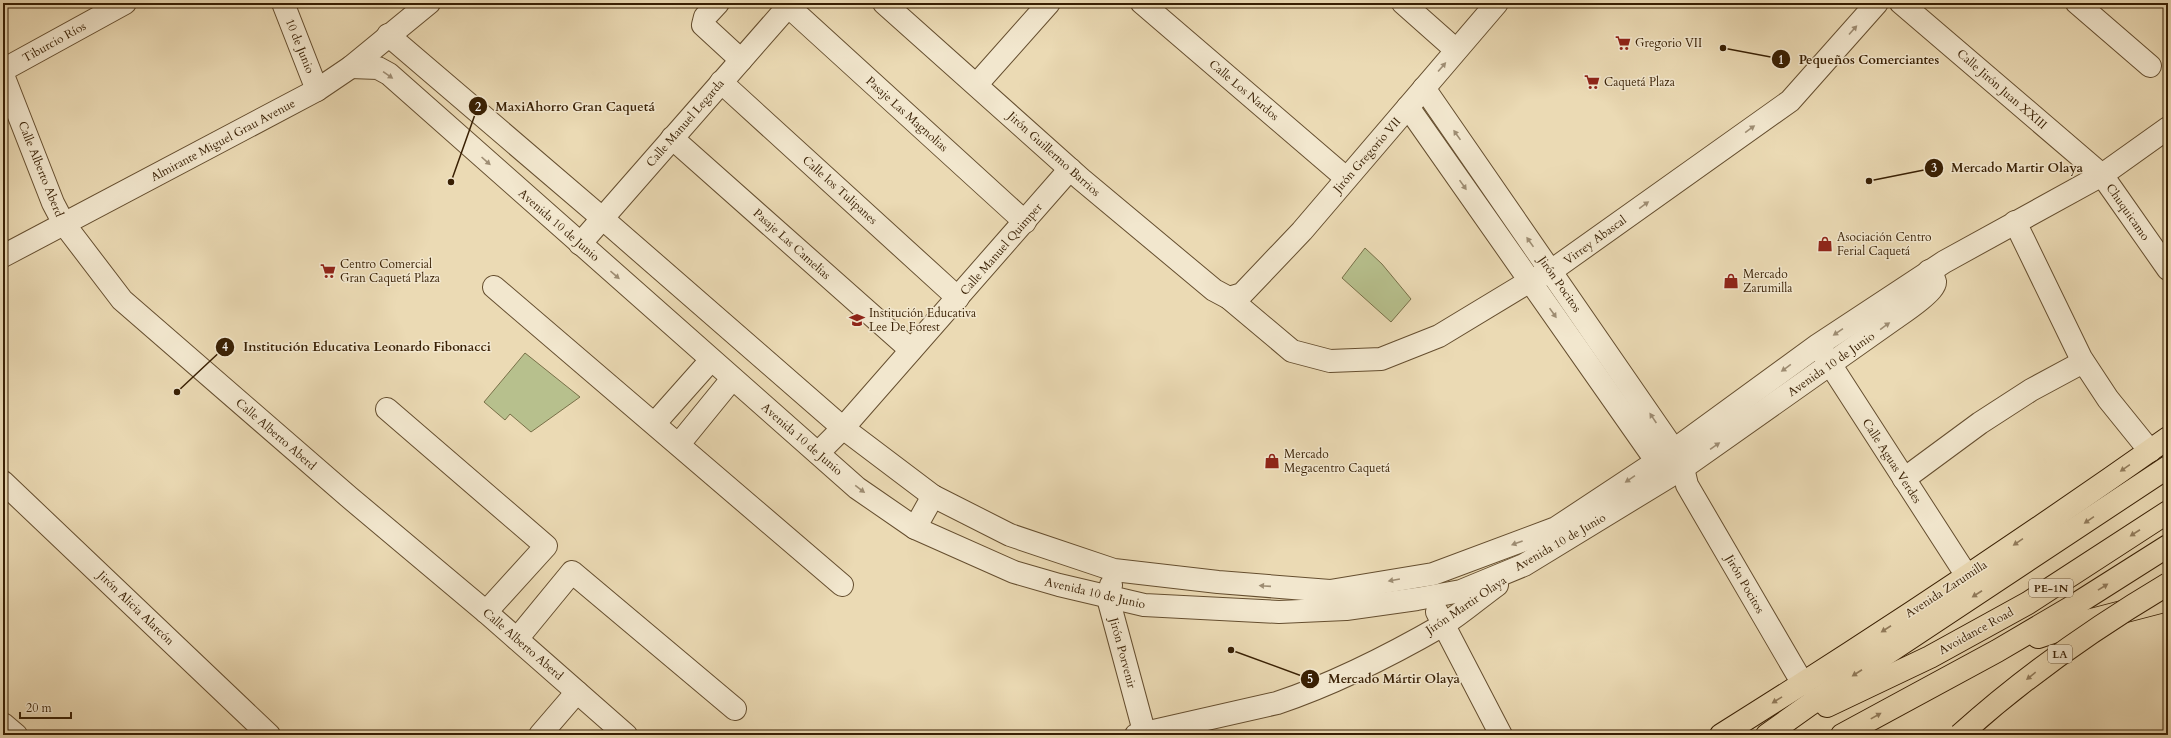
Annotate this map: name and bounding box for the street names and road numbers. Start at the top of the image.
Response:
street label: 10 de Junio [282,16,318,76]
street label: Tiburcio Ríos [19,18,89,66]
street label: Calle Jirón Juan XXIII [1954,45,2050,133]
street label: Calle Los Nardos [1206,56,1282,124]
street label: Pasaje Las Magnolias [862,73,952,155]
street label: Calle Manuel Legarda [642,75,728,170]
street label: Almirante Miguel Grau Avenue [148,95,298,185]
street label: Jirón Guillermo Barrios [1003,107,1104,200]
street label: Jirón Gregorio VII [1328,114,1404,198]
street label: Calle Alberto Aberd [15,119,68,220]
street label: Calle los Tulipanes [799,152,881,228]
street label: Chuquicamo [2103,180,2154,244]
street label: Avenida 10 de Junio [515,185,603,265]
street label: Calle Manuel Quimper [956,199,1046,299]
street label: Pasaje Las Camelias [750,205,834,283]
street label: Virrey Abascal [1560,212,1630,268]
street label: Jirón Pocitos [1534,251,1585,315]
street label: Avenida 10 de Junio [1784,328,1878,400]
street label: Calle Alberto Aberd [232,395,320,474]
street label: Avenida 10 de Junio [758,399,846,479]
street label: Calle Aguas Verdes [1859,416,1925,506]
street label: Avenida 10 de Junio [1511,509,1609,575]
street label: Jirón Pocitos [1721,550,1768,616]
street label: Avenida Zarumilla [1902,556,1991,621]
street label: Jirón Alicia Alarcón [93,566,178,649]
street label: Jirón Martir Olaya [1421,572,1510,639]
street label: Avenida 10 de Junio [1043,574,1147,612]
road number: PE-1N [2029,579,2073,597]
street label: Avoidance Road [1936,603,2017,658]
street label: Calle Alberto Aberd [479,605,567,684]
street label: Jirón Porvenir [1105,614,1140,691]
road number: LA [2048,645,2072,663]

